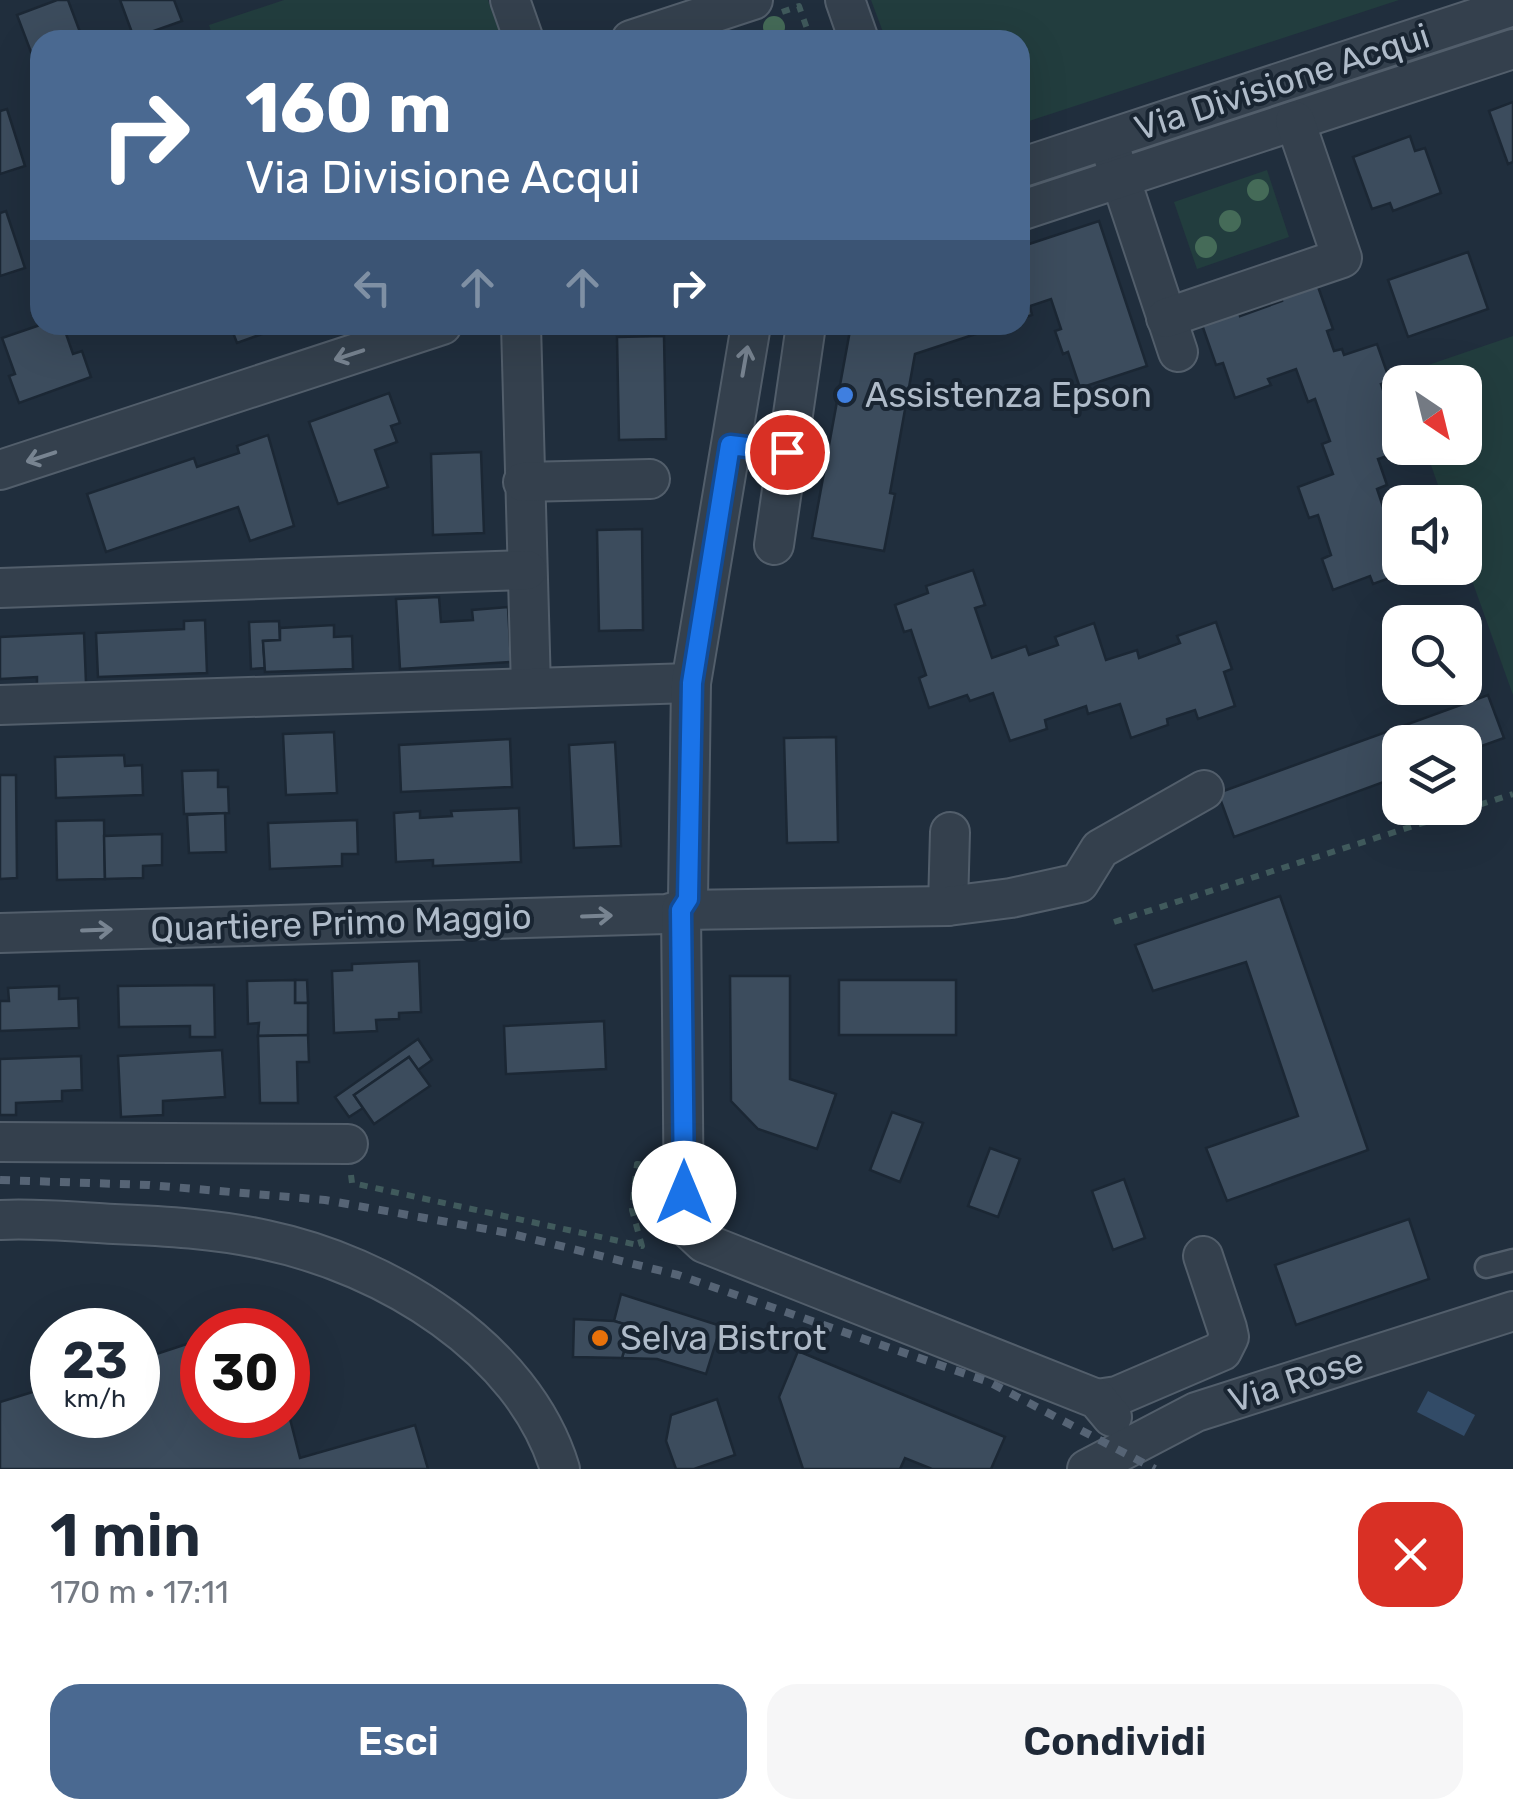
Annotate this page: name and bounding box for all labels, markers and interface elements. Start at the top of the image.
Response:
street label: Via Divisione Acqui [1129,15,1435,149]
text: 160 m [245,67,452,150]
icon: right [80,70,210,200]
text: Via Divisione Acqui [245,151,640,204]
icon: left [345,260,400,315]
icon: ahead [450,260,505,315]
icon: ahead [555,260,610,315]
icon: right [660,260,715,315]
one-way arrow [736,345,755,377]
one-way arrow [334,348,366,366]
north arrow [1382,365,1482,465]
map controls [1382,365,1482,825]
place label: Assistenza Epson [865,374,1152,416]
marker: Assistenza Epson [834,384,856,406]
pin [745,410,830,495]
icon: arrive [760,425,815,480]
one-way arrow [25,449,57,467]
button: sound [1382,485,1482,585]
button: search [1382,605,1482,705]
button: layers [1382,725,1482,825]
street label: Quartiere Primo Maggio [150,895,532,951]
one-way arrow [581,906,613,925]
one-way arrow [81,920,113,939]
position arrow [632,1141,736,1245]
speed limit sign: 30 [180,1308,310,1438]
place label: Selva Bistrot [620,1317,826,1359]
marker: Selva Bistrot [589,1327,611,1349]
text: 23 [62,1331,128,1391]
street label: Via Rose [1223,1338,1369,1422]
text: km/h [64,1384,126,1413]
text: 1 min [50,1500,201,1571]
button: close [1358,1502,1463,1607]
text: 170 m · 17:11 [50,1573,229,1611]
button: Esci [50,1684,747,1799]
button: Condividi [767,1684,1463,1799]

